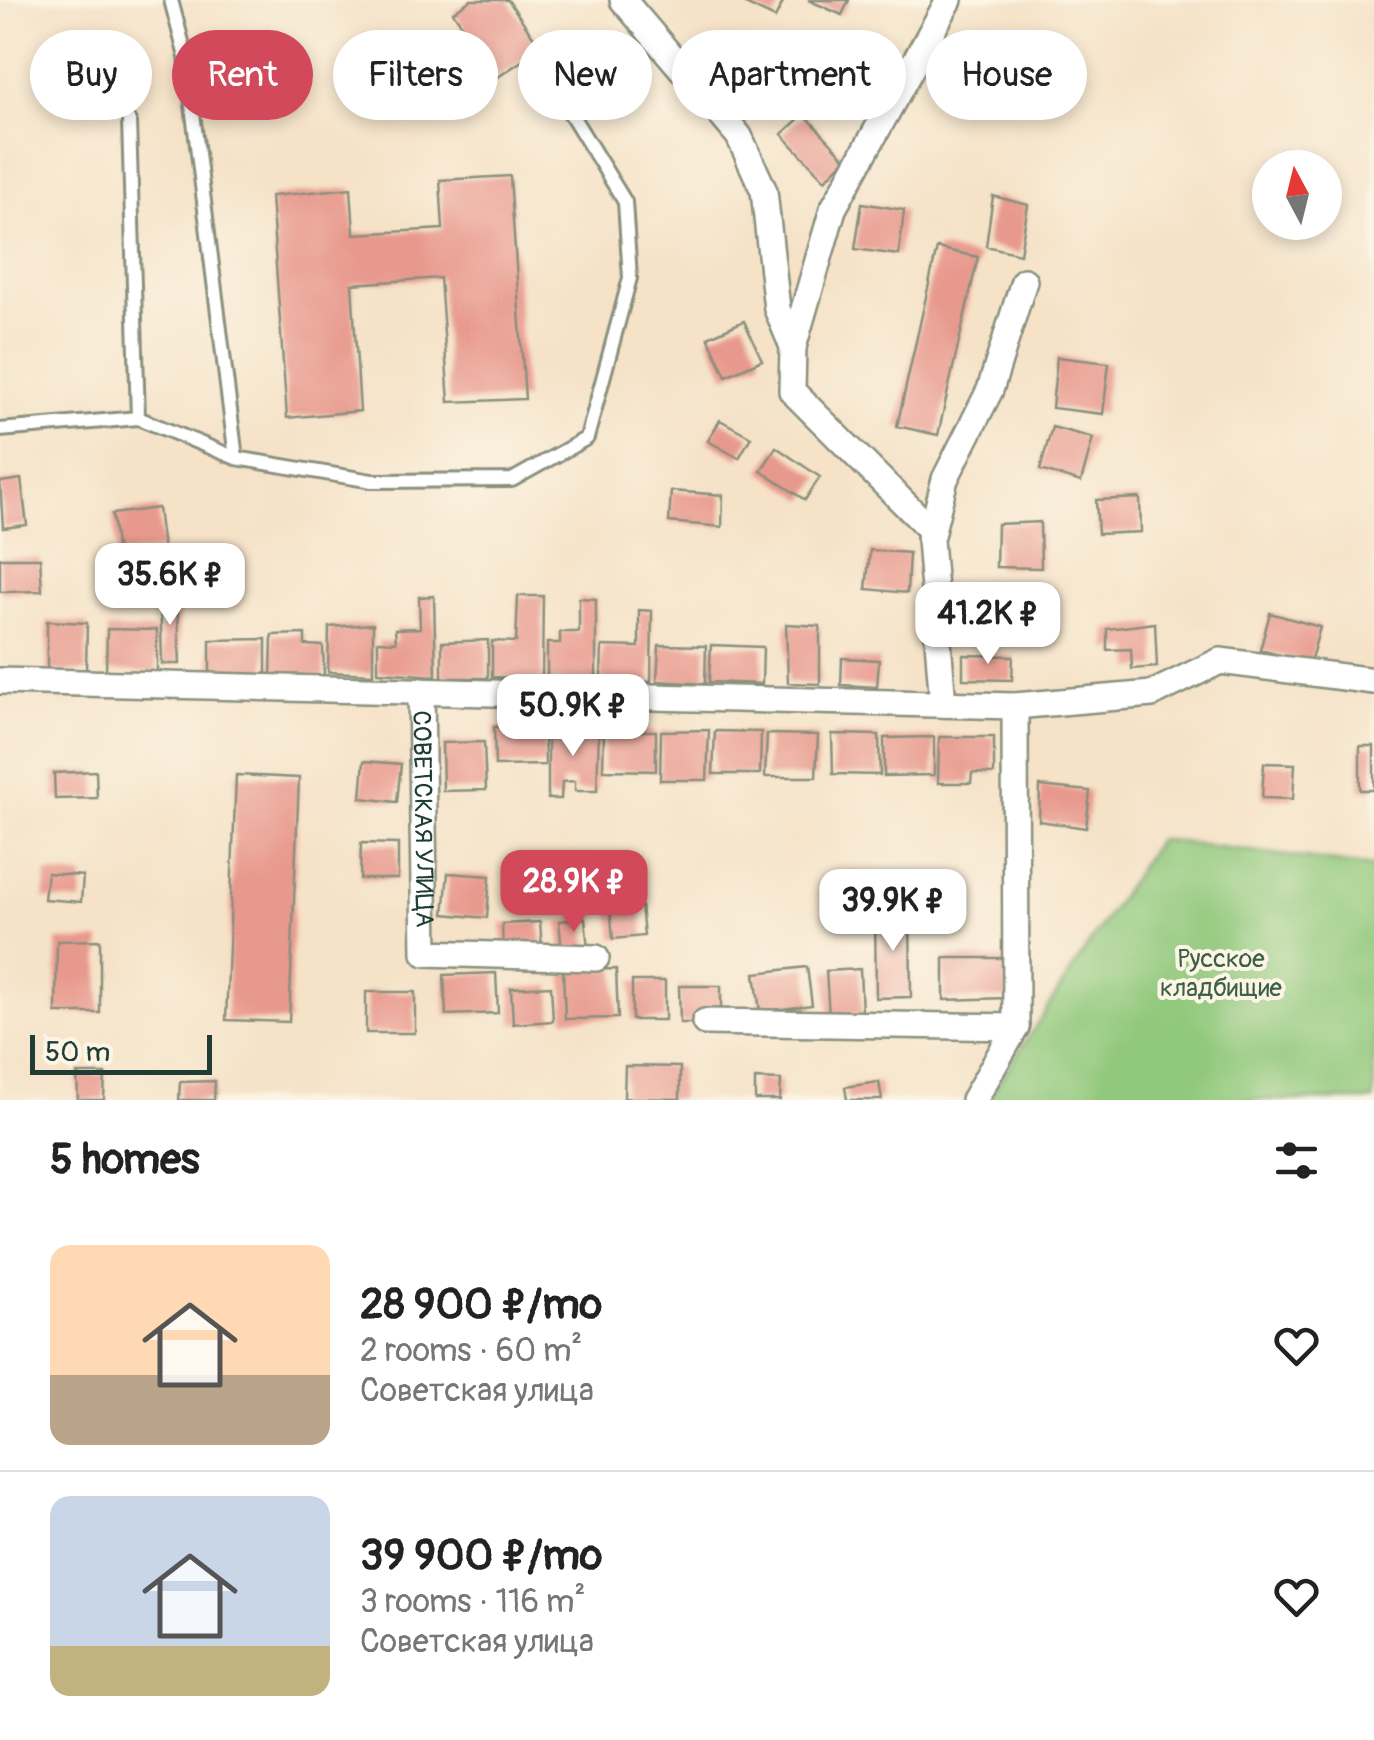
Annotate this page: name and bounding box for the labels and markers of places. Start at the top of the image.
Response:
pin: 35.6K ₽ [78,543,262,628]
pin: 41.2K ₽ [896,582,1080,667]
pin: 50.9K ₽ [481,674,665,759]
pin: 28.9K ₽ [482,850,666,935]
pin: 39.9K ₽ [801,869,985,954]

